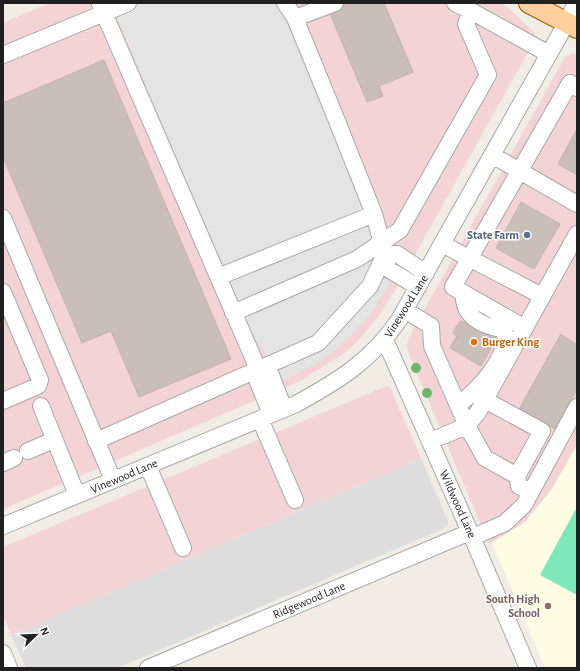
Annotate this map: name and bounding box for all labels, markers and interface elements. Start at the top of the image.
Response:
place label: State Farm [467,229,519,241]
marker: State Farm [522,230,532,240]
street label: Vinewood Lane [382,273,430,339]
place label: Burger King [482,336,540,348]
marker: Burger King [469,337,479,347]
street label: Vinewood Lane [89,457,159,495]
street label: Wildwood Lane [438,468,478,540]
street label: Ridgewood Lane [271,579,347,621]
place label: South High School [486,593,540,619]
marker: South High School [543,601,553,611]
north arrow [16,615,56,655]
text: N [38,626,51,637]

